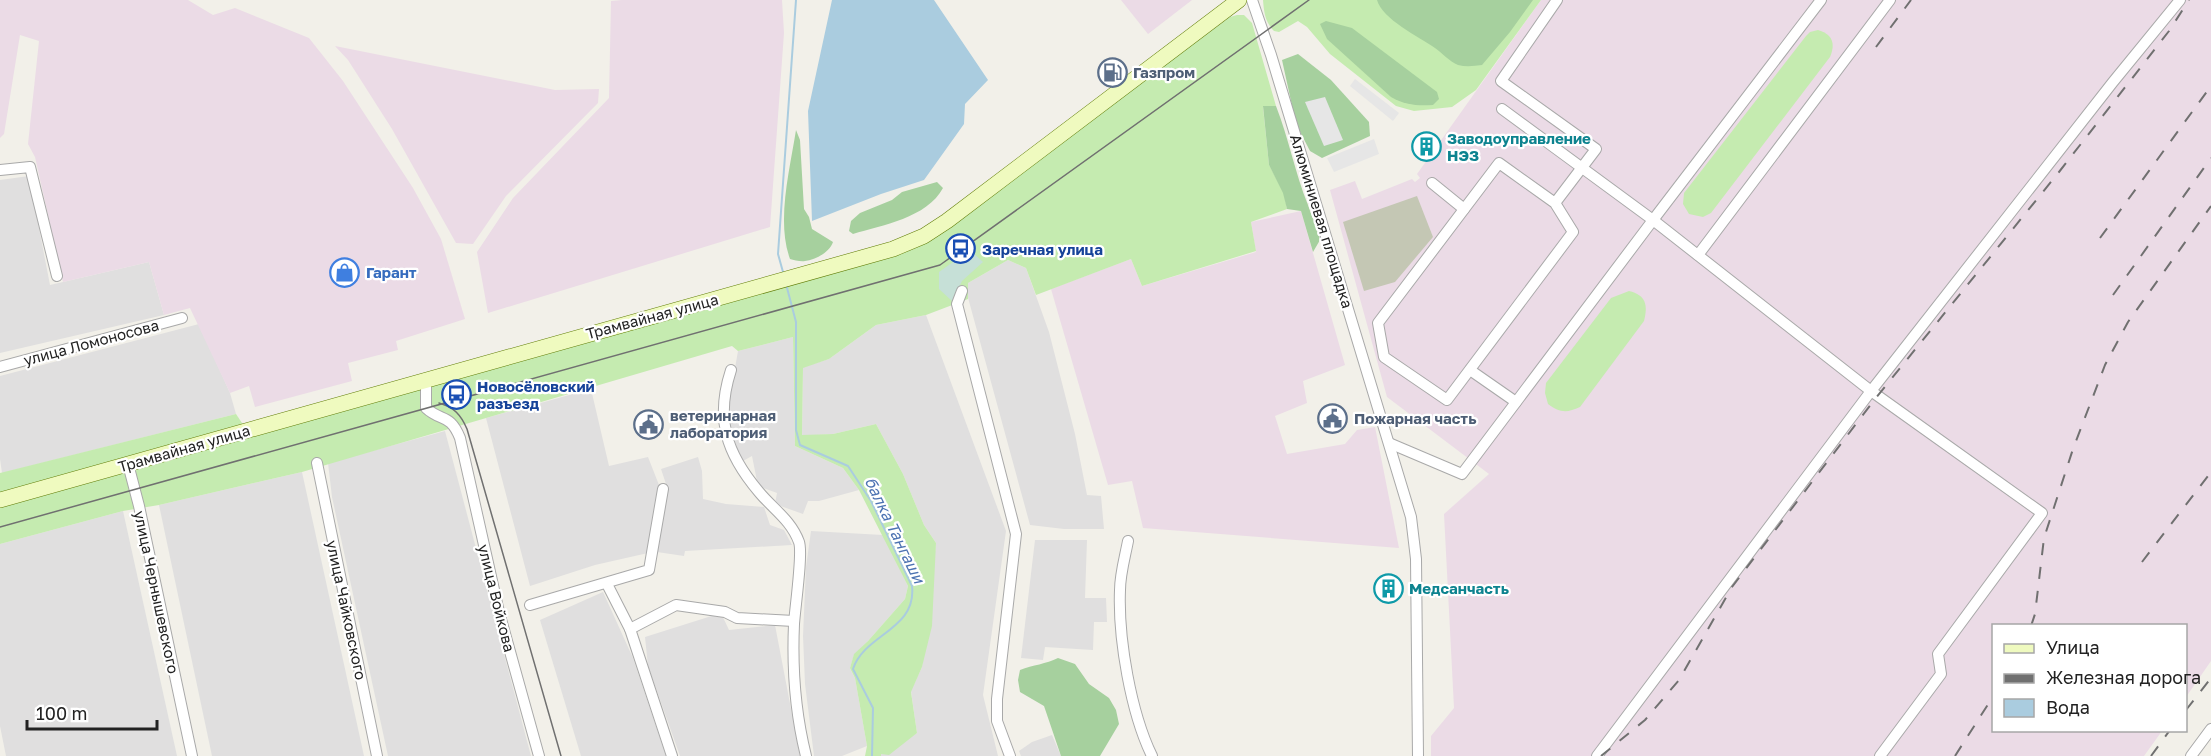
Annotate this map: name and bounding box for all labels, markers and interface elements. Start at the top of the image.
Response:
fuel station icon: Газпром [1096,56,1128,88]
place label: Газпром [1133,63,1195,81]
place label: Заводоуправление НЭЗ [1447,129,1591,164]
building icon: Заводоуправление НЭЗ [1410,131,1442,163]
street label: Алюминиевая площадка [1287,132,1357,310]
bus stop icon: Заречная улица [945,233,977,265]
place label: Заречная улица [982,240,1103,258]
shop icon: Гарант [329,256,361,288]
place label: Гарант [366,263,417,281]
street label: Трамвайная улица [584,290,720,342]
street label: улица Ломоносова [21,315,161,369]
place label: Новосёловский разъезд [477,377,595,412]
bus stop icon: Новосёловский разъезд [440,379,472,411]
public building icon: Пожарная часть [1317,402,1349,434]
place label: ветеринарная лаборатория [670,406,776,441]
public building icon: ветеринарная лаборатория [633,408,665,440]
place label: Пожарная часть [1354,409,1476,427]
street label: Трамвайная улица [116,421,252,475]
water label: балка Тангаши [861,473,930,588]
street label: улица Чернышевского [131,509,183,675]
street label: улица Чайковского [323,538,371,682]
street label: улица Войкова [475,542,519,654]
building icon: Медсанчасть [1372,572,1404,604]
place label: Медсанчасть [1409,579,1509,597]
legend [1992,624,2187,732]
text: Улица [2046,636,2100,658]
text: Железная дорога [2046,666,2201,688]
scale bar [27,693,158,731]
text: Вода [2046,696,2090,718]
text: 100 m [36,702,87,724]

